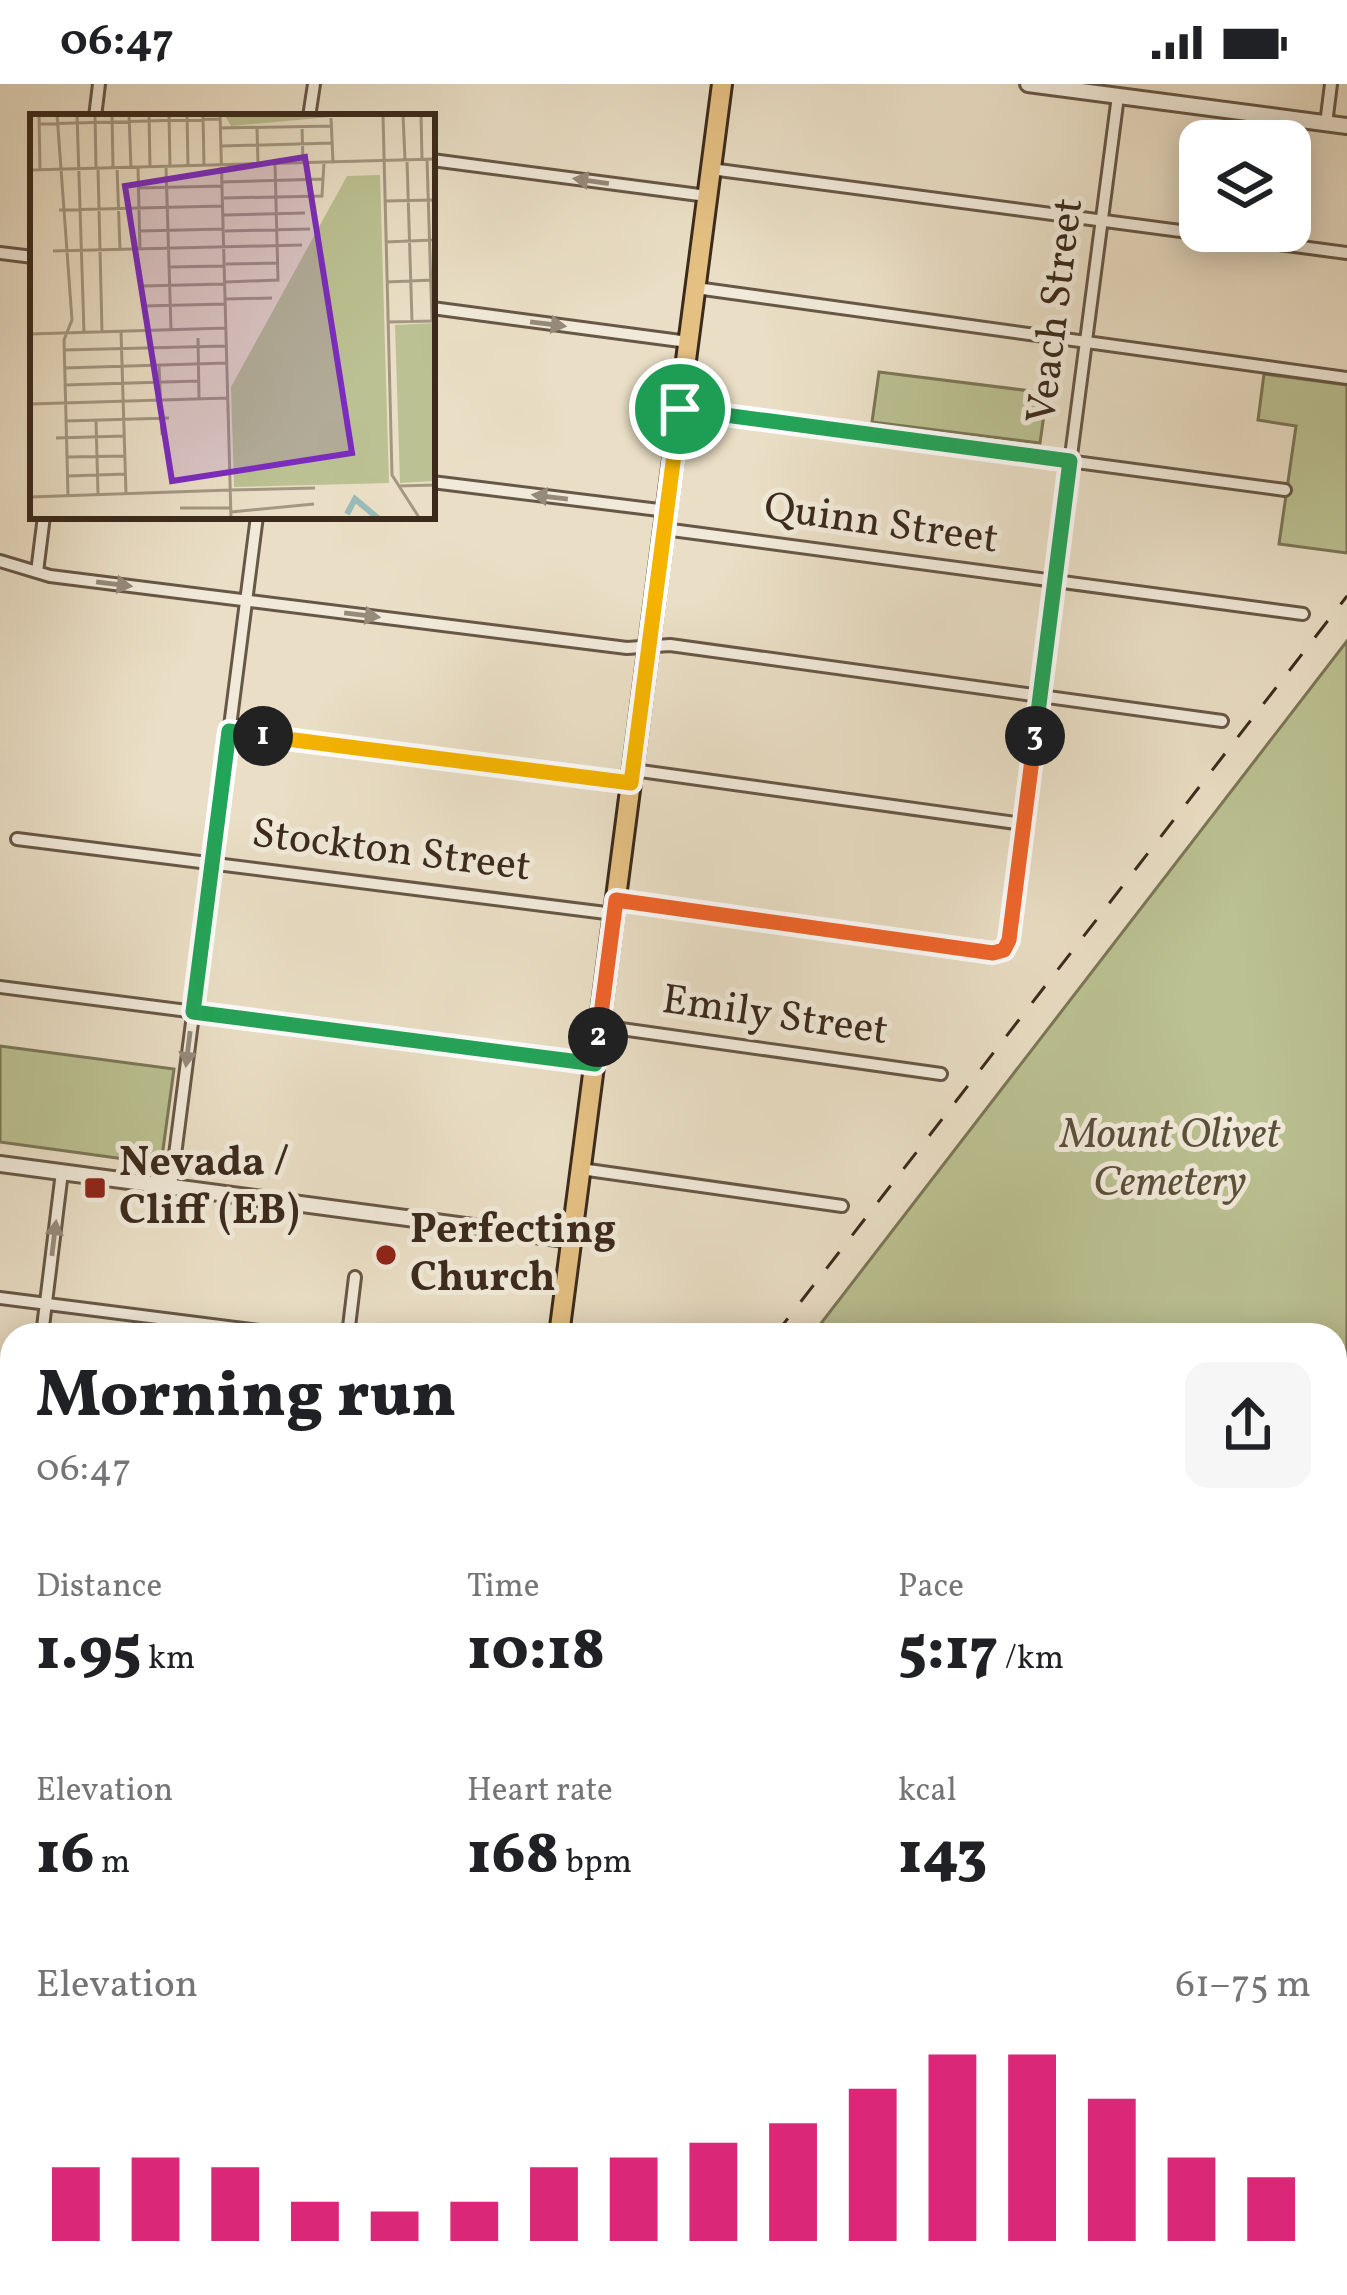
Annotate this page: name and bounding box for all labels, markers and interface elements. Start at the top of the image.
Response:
text: 06:47 [60,11,174,74]
inset map [30,114,435,519]
map controls [1179,120,1311,252]
button: layers [1179,120,1311,252]
one-way arrow [572,171,610,190]
street label: Veach Street [1014,195,1100,427]
one-way arrow [530,314,567,333]
pin [629,358,731,460]
icon: arrive [647,376,713,442]
street label: Quinn Street [760,479,1002,571]
one-way arrow [531,487,569,506]
one-way arrow [96,574,134,593]
one-way arrow [344,606,382,625]
pin: 1 [233,706,293,766]
pin: 3 [1005,706,1065,766]
text: 1 [256,713,270,759]
text: 3 [1027,713,1043,759]
street label: Stockton Street [248,806,534,898]
street label: Emily Street [658,972,892,1062]
pin: 2 [568,1007,628,1067]
text: 2 [589,1014,607,1060]
one-way arrow [178,1031,197,1069]
park label: Mount Olivet Cemetery [1058,1107,1281,1214]
place label: Nevada / Cliff (EB) [119,1135,300,1242]
marker: Nevada / Cliff (EB) [82,1175,108,1201]
place label: Perfecting Church [410,1202,616,1309]
one-way arrow [44,1219,63,1256]
marker: Perfecting Church [373,1242,399,1268]
text: Morning run [36,1352,457,1444]
button: share [1185,1362,1311,1488]
text: 06:47 [36,1443,131,1497]
text: Distance [36,1565,162,1611]
text: Time [467,1565,539,1611]
text: Pace [898,1565,964,1611]
text: 1.95 [36,1611,141,1694]
text: 10:18 [467,1611,605,1694]
text: 5:17 [898,1611,998,1694]
text: km [141,1637,195,1683]
text: /km [998,1637,1064,1683]
text: Elevation [36,1769,173,1815]
text: Heart rate [467,1769,613,1815]
text: kcal [898,1769,957,1815]
text: 16 [36,1815,94,1898]
text: 168 [467,1815,559,1898]
text: 143 [898,1815,987,1898]
text: m [94,1841,130,1887]
text: bpm [559,1841,632,1887]
text: Elevation [36,1959,198,2013]
text: 61–75 m [1175,1959,1311,2013]

